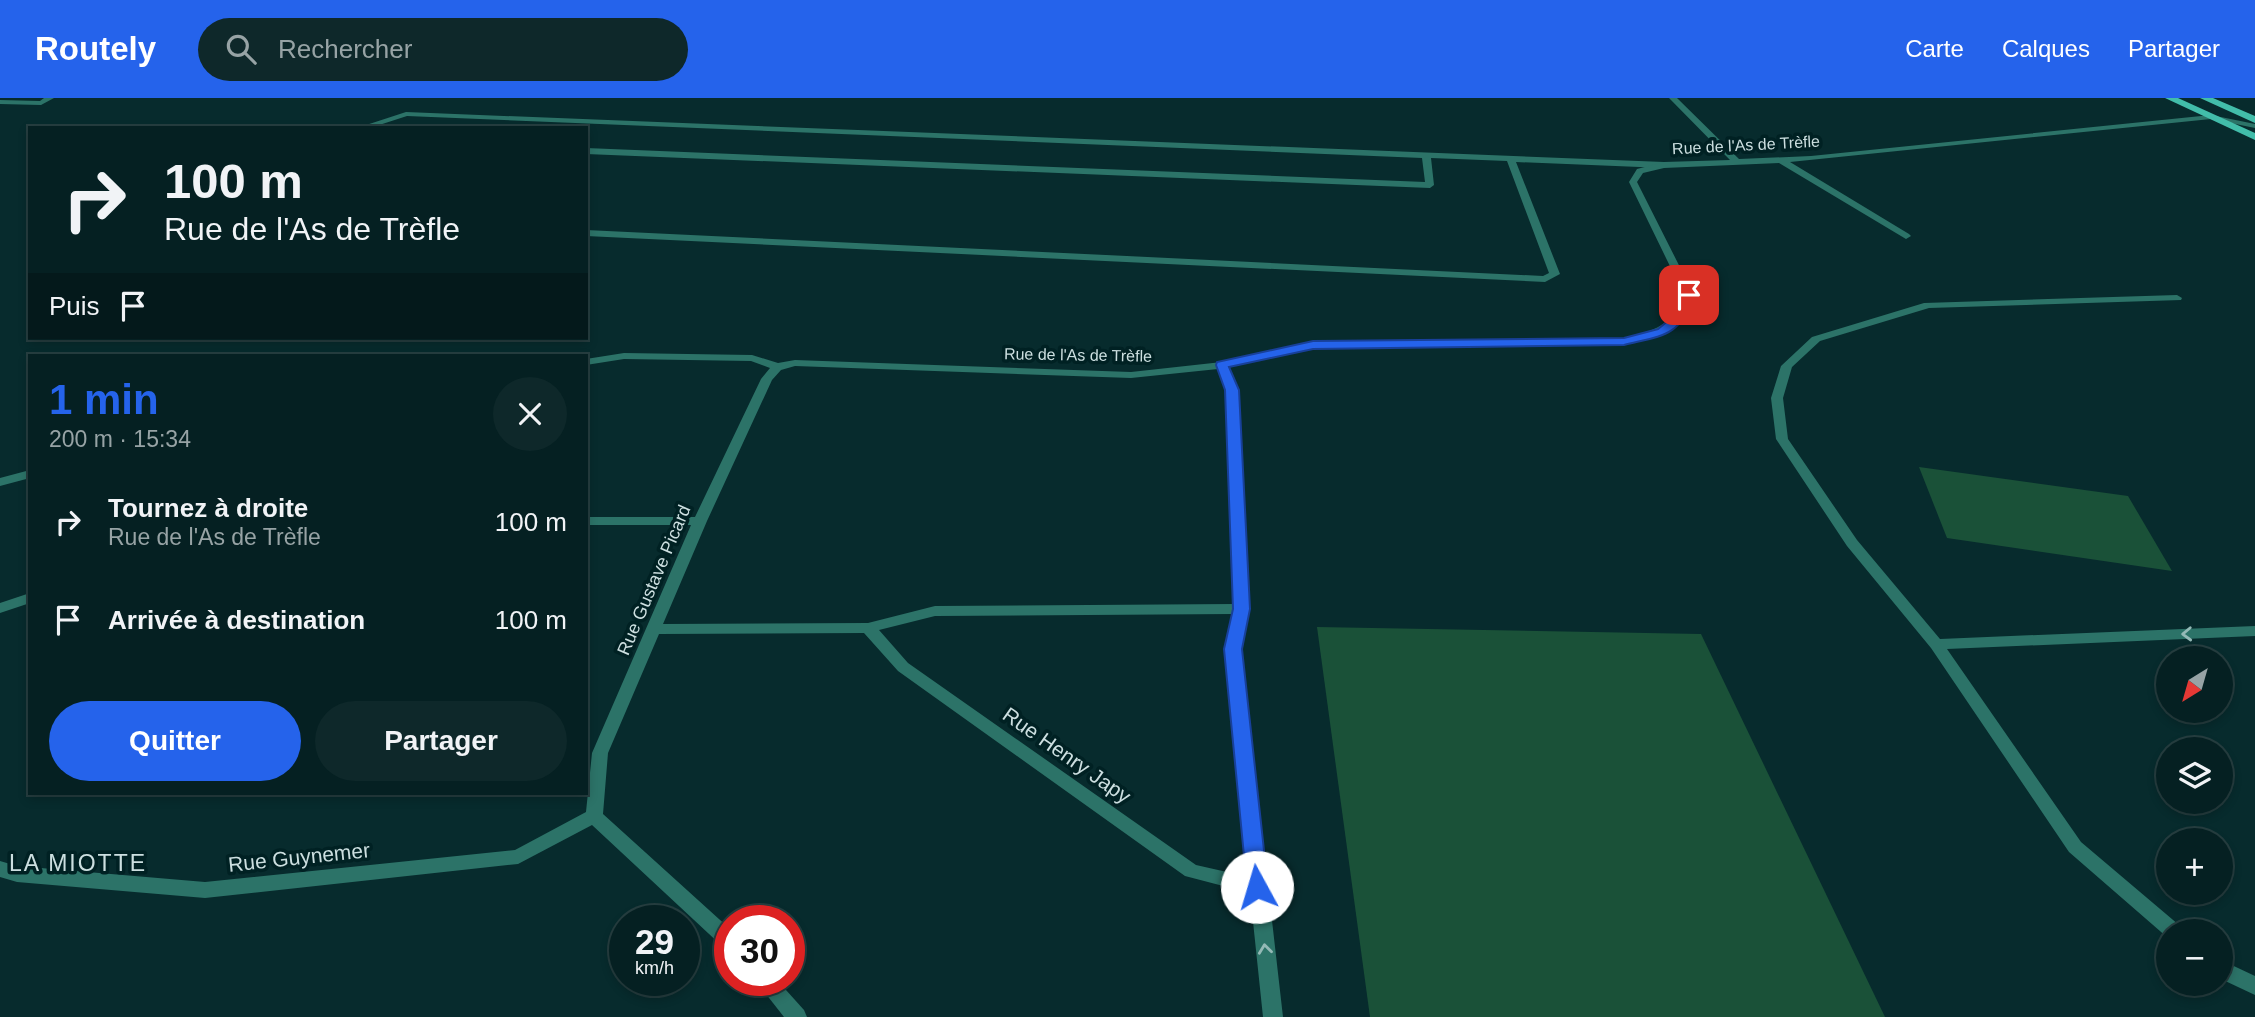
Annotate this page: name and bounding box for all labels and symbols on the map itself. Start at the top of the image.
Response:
street label: Rue de l'As de Trèfle [1672,133,1820,157]
pin [1659,265,1719,325]
street label: Rue de l'As de Trèfle [1004,345,1152,365]
street label: Rue Gustave Picard [613,502,695,658]
one-way arrow [2181,627,2192,642]
north arrow [2156,646,2233,723]
street label: Rue Henry Japy [999,702,1136,808]
street label: Rue Guynemer [227,838,371,876]
district label: LA MIOTTE [9,850,147,876]
position arrow [1220,850,1294,924]
speed limit sign: 30 [714,905,805,996]
one-way arrow [1257,943,1272,955]

